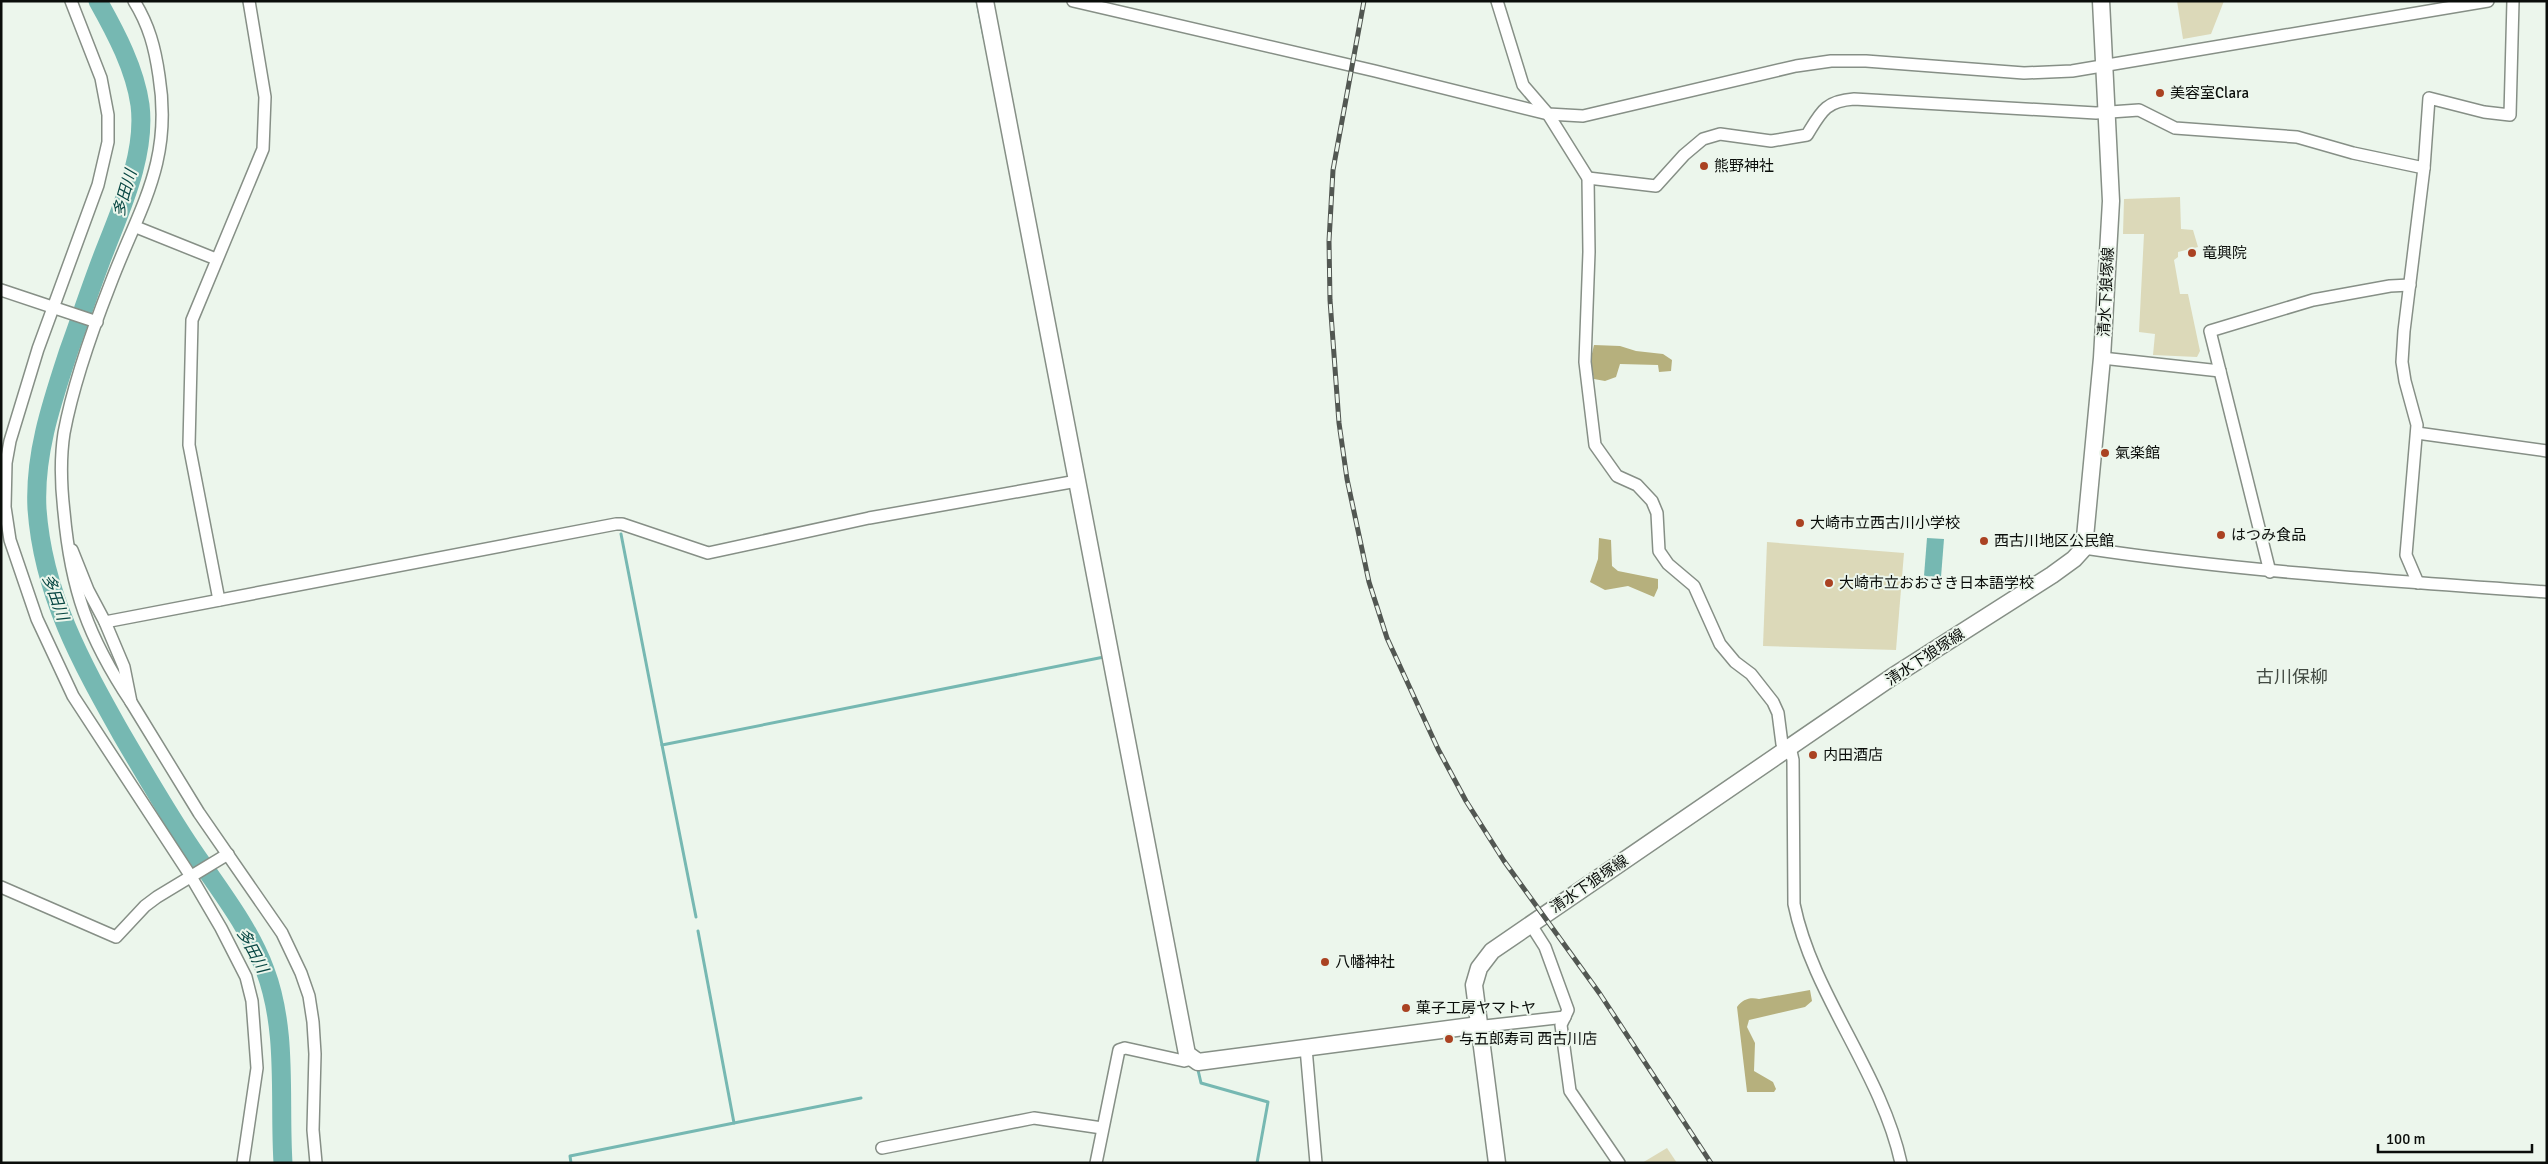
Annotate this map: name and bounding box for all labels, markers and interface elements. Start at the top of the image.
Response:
place label: 美容室Clara [2170,84,2249,102]
marker: 美容室Clara [2154,87,2166,99]
place label: 熊野神社 [1714,157,1774,175]
marker: 熊野神社 [1698,160,1710,172]
water label: 多田川 [109,166,142,219]
place label: 竜興院 [2202,244,2247,262]
street label: 清水下狼塚線 [2095,247,2117,337]
marker: 竜興院 [2186,247,2198,259]
place label: 氣楽館 [2115,444,2160,462]
marker: 氣楽館 [2099,447,2111,459]
place label: 大崎市立西古川小学校 [1810,514,1960,532]
marker: 大崎市立西古川小学校 [1794,517,1806,529]
place label: はつみ食品 [2231,526,2306,544]
marker: はつみ食品 [2215,529,2227,541]
place label: 西古川地区公民館 [1994,532,2114,550]
marker: 西古川地区公民館 [1978,535,1990,547]
water label: 多田川 [37,571,73,625]
place label: 大崎市立おおさき日本語学校 [1839,574,2034,592]
marker: 大崎市立おおさき日本語学校 [1823,577,1835,589]
street label: 清水下狼塚線 [1882,625,1968,689]
district label: 古川保柳 [2256,666,2328,688]
place label: 内田酒店 [1823,746,1883,764]
marker: 内田酒店 [1807,749,1819,761]
street label: 清水下狼塚線 [1547,851,1631,917]
water label: 多田川 [232,925,273,978]
place label: 八幡神社 [1335,953,1395,971]
marker: 八幡神社 [1319,956,1331,968]
place label: 菓子工房ヤマトヤ [1416,999,1536,1017]
marker: 菓子工房ヤマトヤ [1400,1002,1412,1014]
place label: 与五郎寿司 西古川店 [1459,1030,1597,1048]
marker: 与五郎寿司 西古川店 [1443,1033,1455,1045]
scale bar [2378,1122,2532,1154]
text: 100 m [2386,1130,2426,1148]

